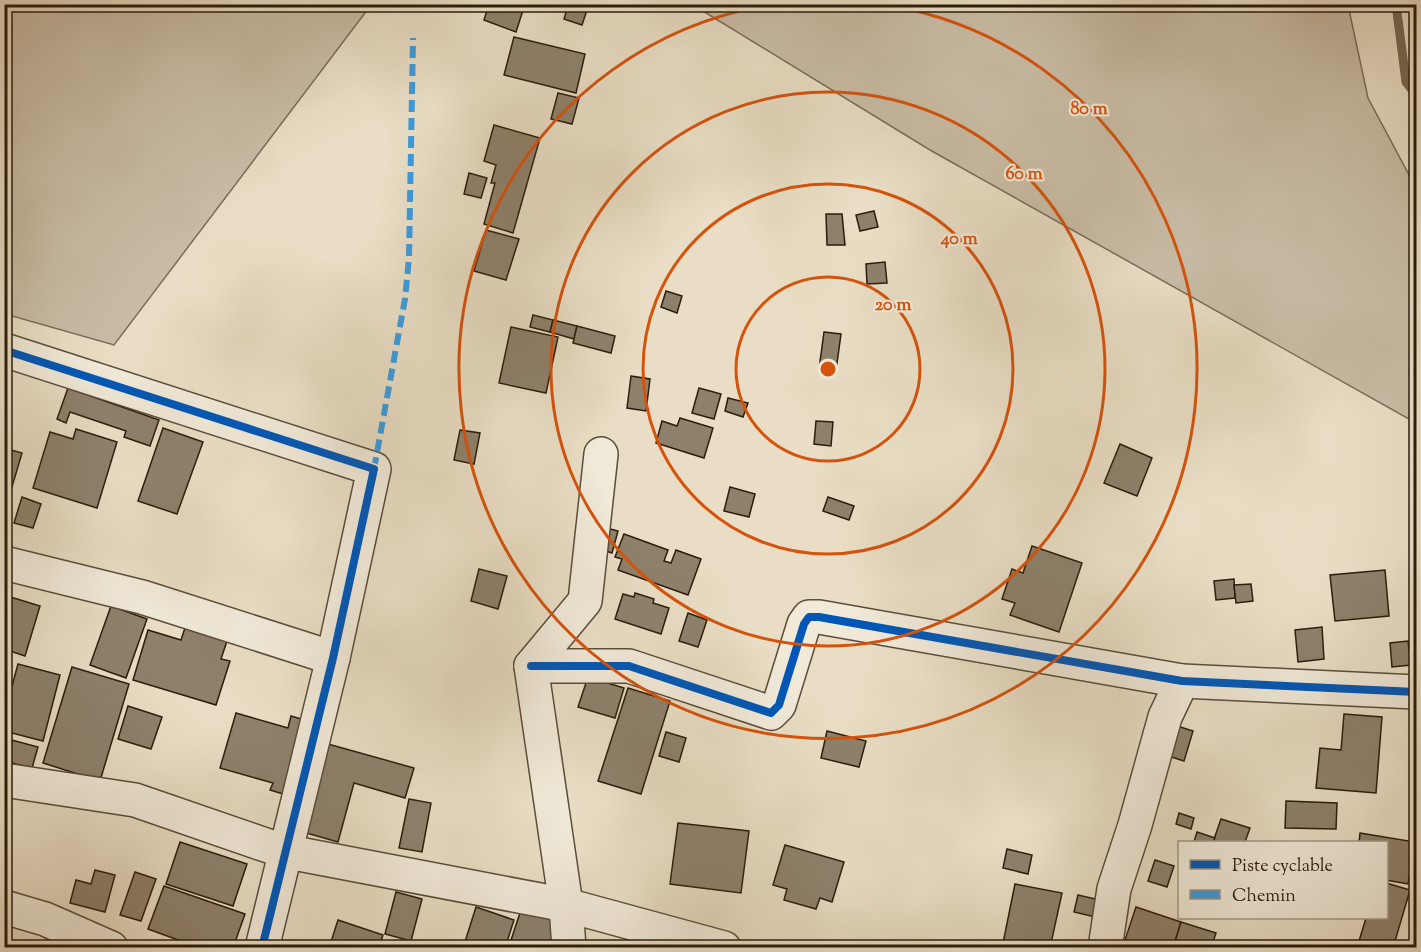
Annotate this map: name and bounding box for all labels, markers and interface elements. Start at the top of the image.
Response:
text: 80 m [1070,97,1108,123]
text: 60 m [1005,162,1043,188]
text: 40 m [939,227,978,253]
text: 20 m [875,293,911,319]
centre of rings [818,359,838,379]
legend [1178,841,1388,919]
text: Piste cyclable [1232,854,1333,880]
text: Chemin [1232,884,1296,910]

